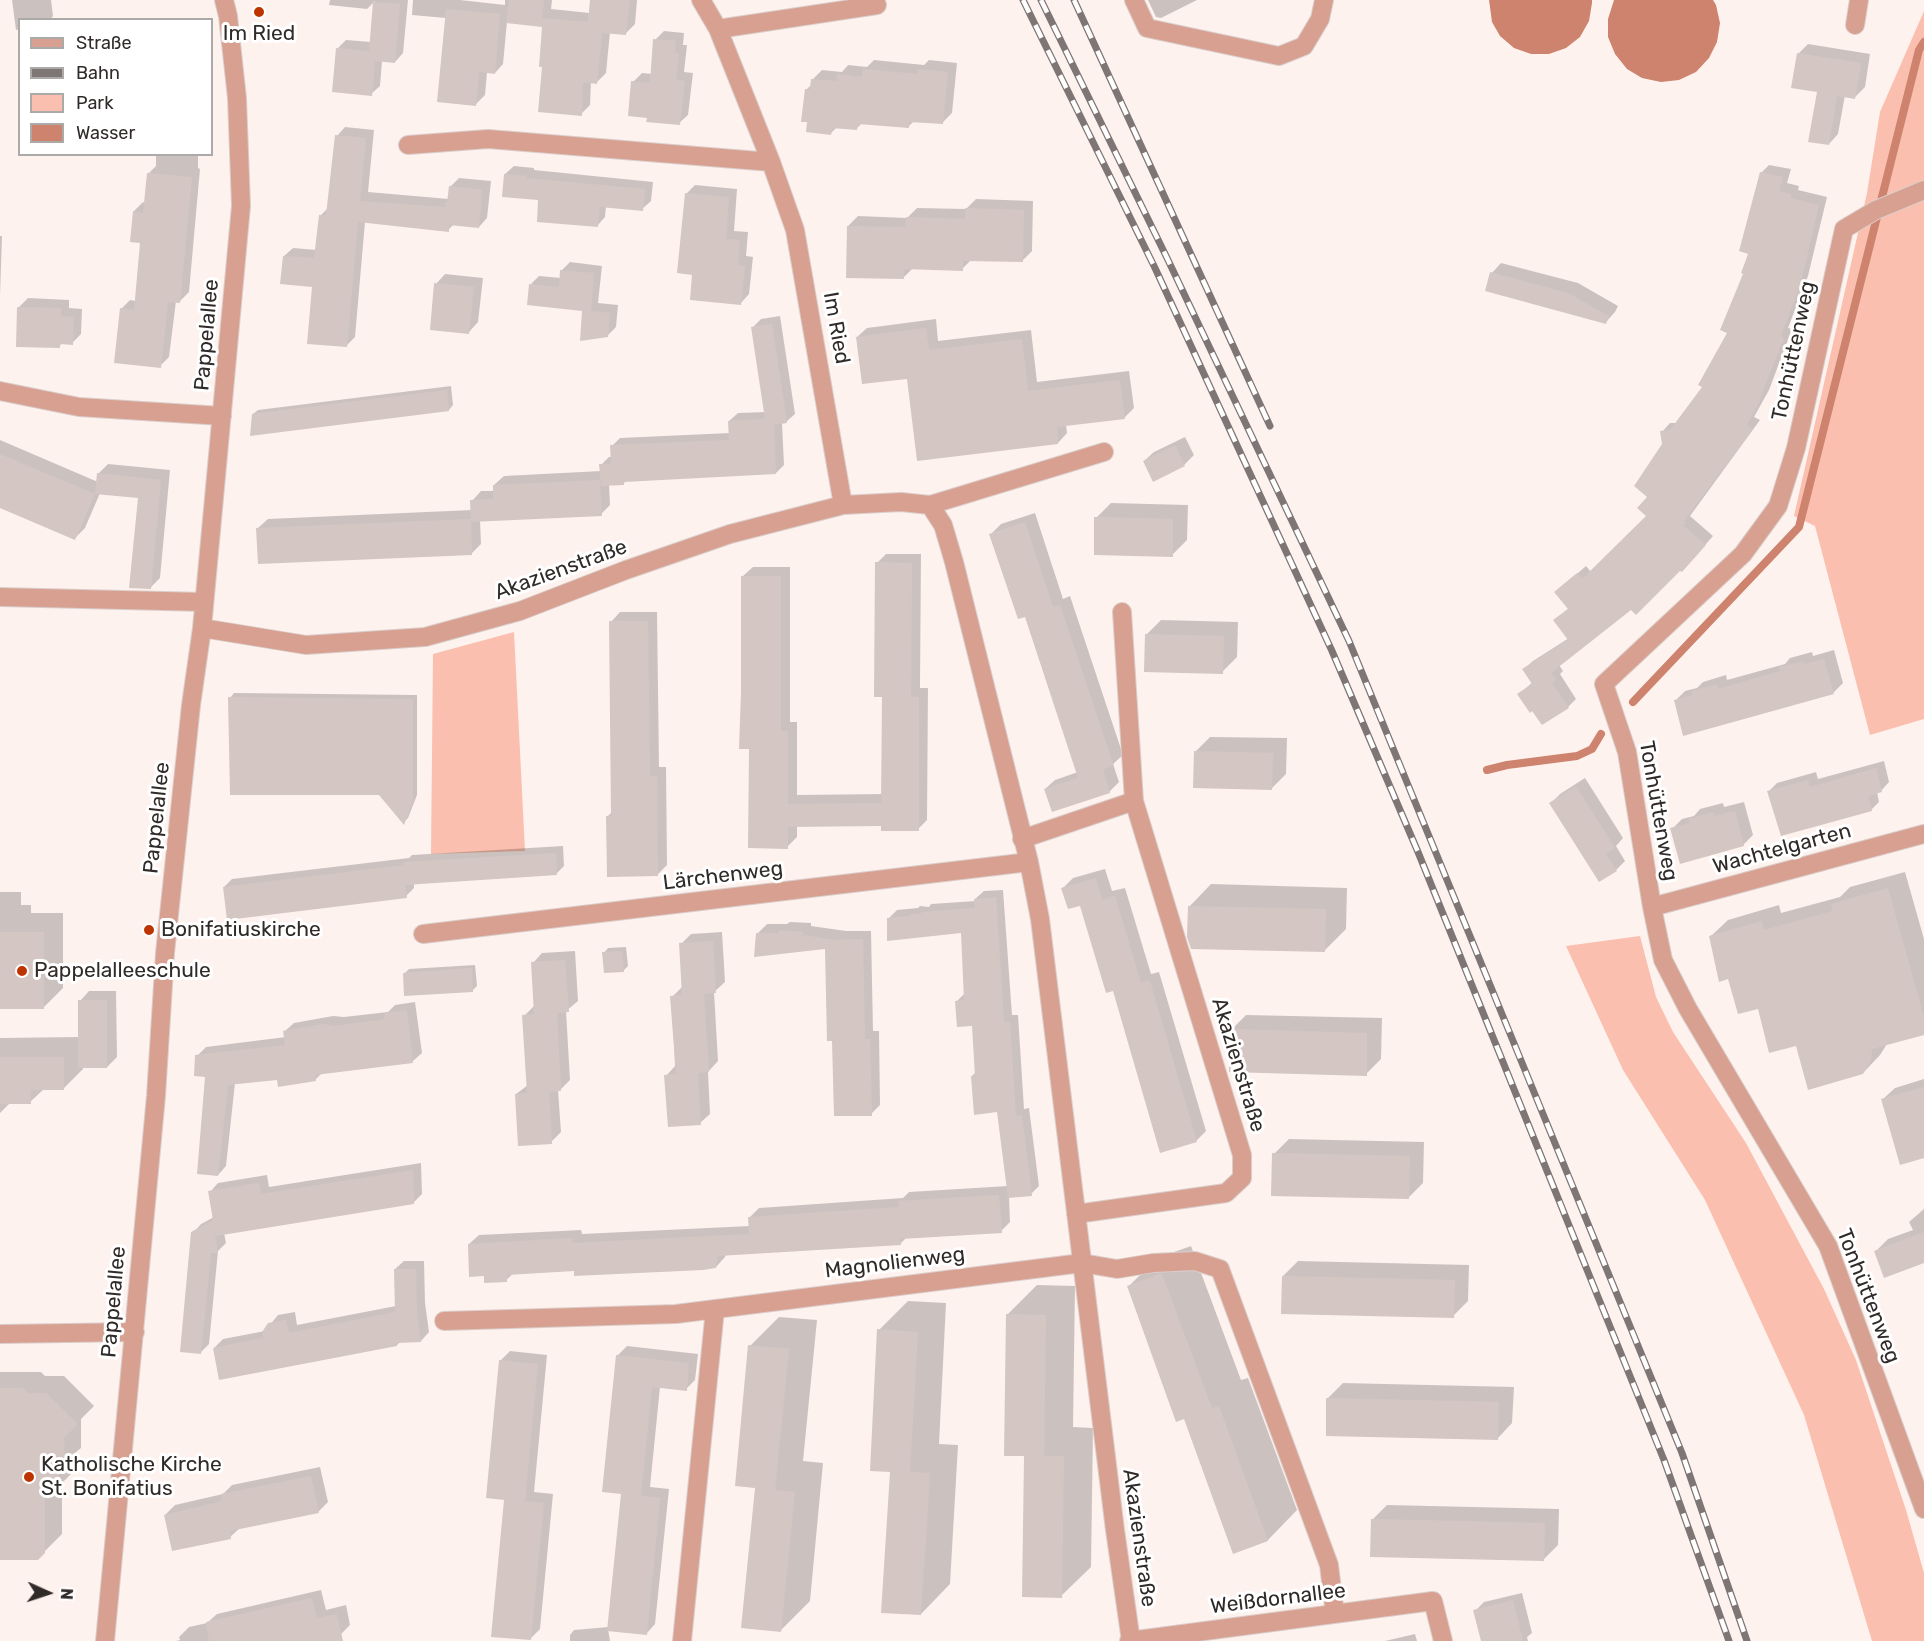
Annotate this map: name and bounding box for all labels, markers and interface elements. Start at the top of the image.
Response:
marker: Im Ried [252,5,266,19]
legend [18,18,213,156]
place label: Im Ried [223,21,295,47]
text: Straße [76,32,132,54]
text: Bahn [76,62,120,84]
text: Park [76,92,113,114]
text: Wasser [76,122,135,144]
street label: Pappelallee [190,278,224,392]
street label: Tonhüttenweg [1767,279,1821,423]
street label: Im Ried [817,290,855,366]
street label: Akazienstraße [491,534,631,606]
street label: Tonhüttenweg [1633,739,1683,883]
street label: Pappelallee [139,761,175,875]
street label: Wachtelgarten [1710,818,1854,880]
street label: Lärchenweg [662,856,784,896]
place label: Bonifatiuskirche [161,917,321,943]
marker: Bonifatiuskirche [142,923,156,937]
place label: Pappelalleeschule [34,958,211,984]
marker: Pappelalleeschule [15,964,29,978]
street label: Akazienstraße [1206,995,1270,1135]
street label: Tonhüttenweg [1831,1225,1905,1367]
street label: Magnolienweg [824,1242,966,1284]
street label: Pappelallee [97,1245,131,1359]
place label: Katholische Kirche St. Bonifatius [41,1452,222,1502]
street label: Akazienstraße [1117,1467,1161,1609]
marker: Katholische Kirche St. Bonifatius [22,1470,36,1484]
north arrow [18,1563,78,1623]
street label: Weißdornallee [1209,1578,1347,1620]
text: N [57,1588,76,1600]

